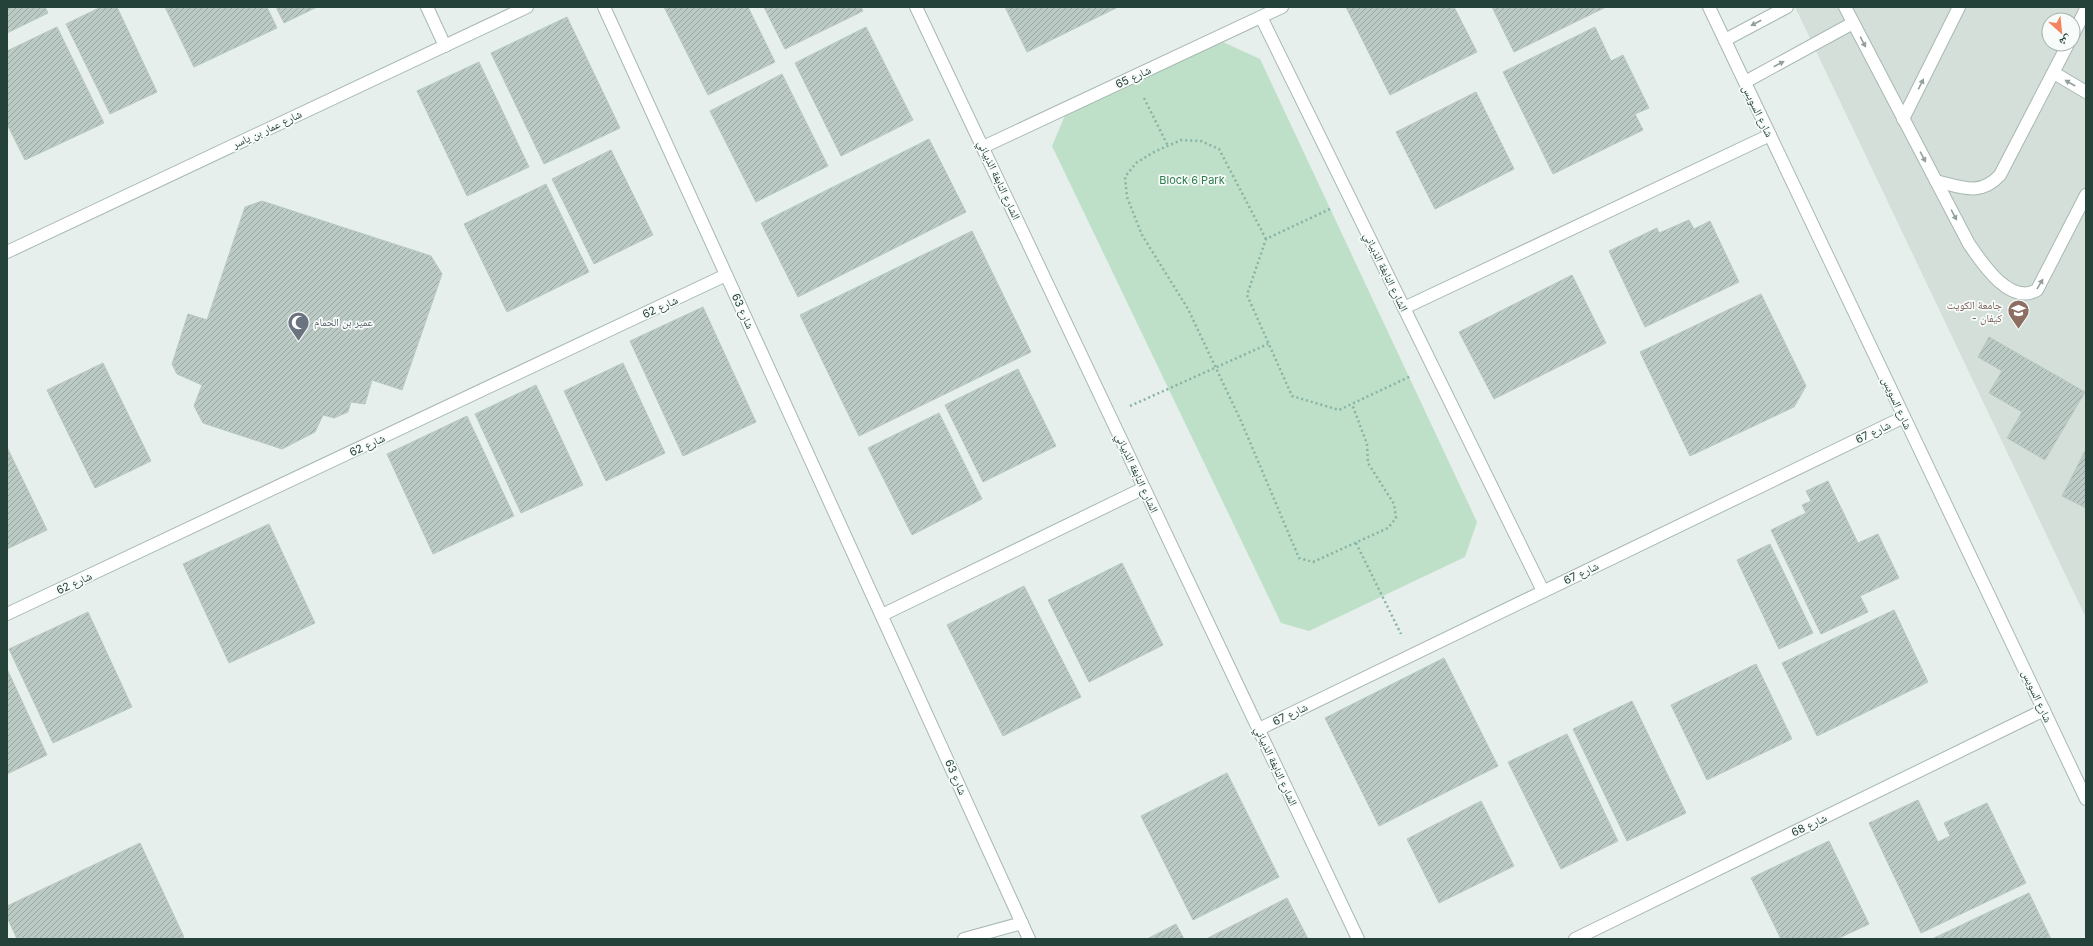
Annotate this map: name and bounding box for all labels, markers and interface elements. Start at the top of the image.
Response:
north arrow [2041,12,2081,52]
one-way arrow [1750,20,1762,27]
text: ش [2056,31,2074,50]
one-way arrow [1860,36,1866,47]
one-way arrow [1773,61,1785,67]
street label: شارع 65 [1113,63,1153,91]
one-way arrow [1917,78,1924,90]
one-way arrow [2064,79,2076,86]
street label: شارع السويس [1739,83,1777,139]
street label: شارع عمار بن ياسر [229,107,304,152]
street label: الشارع النابغة الذبياني [973,138,1024,223]
one-way arrow [1920,151,1926,163]
park label: Block 6 Park [1159,173,1225,187]
one-way arrow [1951,210,1957,221]
street label: الشارع النابغة الذبياني [1359,230,1411,315]
one-way arrow [2037,278,2044,290]
street label: شارع 63 [729,291,757,331]
street label: شارع 62 [640,293,680,321]
place label: جامعة الكويت - كيفان [1947,298,2002,325]
school or university icon: جامعة الكويت - كيفان [2005,298,2031,331]
mosque icon: عمير بن الحمام [286,309,312,342]
place label: عمير بن الحمام [314,315,374,329]
street label: شارع السويس [1879,375,1915,431]
street label: شارع 67 [1853,418,1893,446]
street label: شارع 62 [347,431,387,459]
street label: الشارع النابغة الذبياني [1111,431,1162,516]
street label: شارع 67 [1561,559,1601,587]
street label: شارع 62 [54,569,94,597]
street label: شارع السويس [2019,668,2055,724]
street label: شارع 67 [1270,700,1310,728]
street label: الشارع النابغة الذبياني [1250,724,1301,809]
street label: شارع 63 [942,757,970,797]
street label: شارع 68 [1789,810,1829,840]

